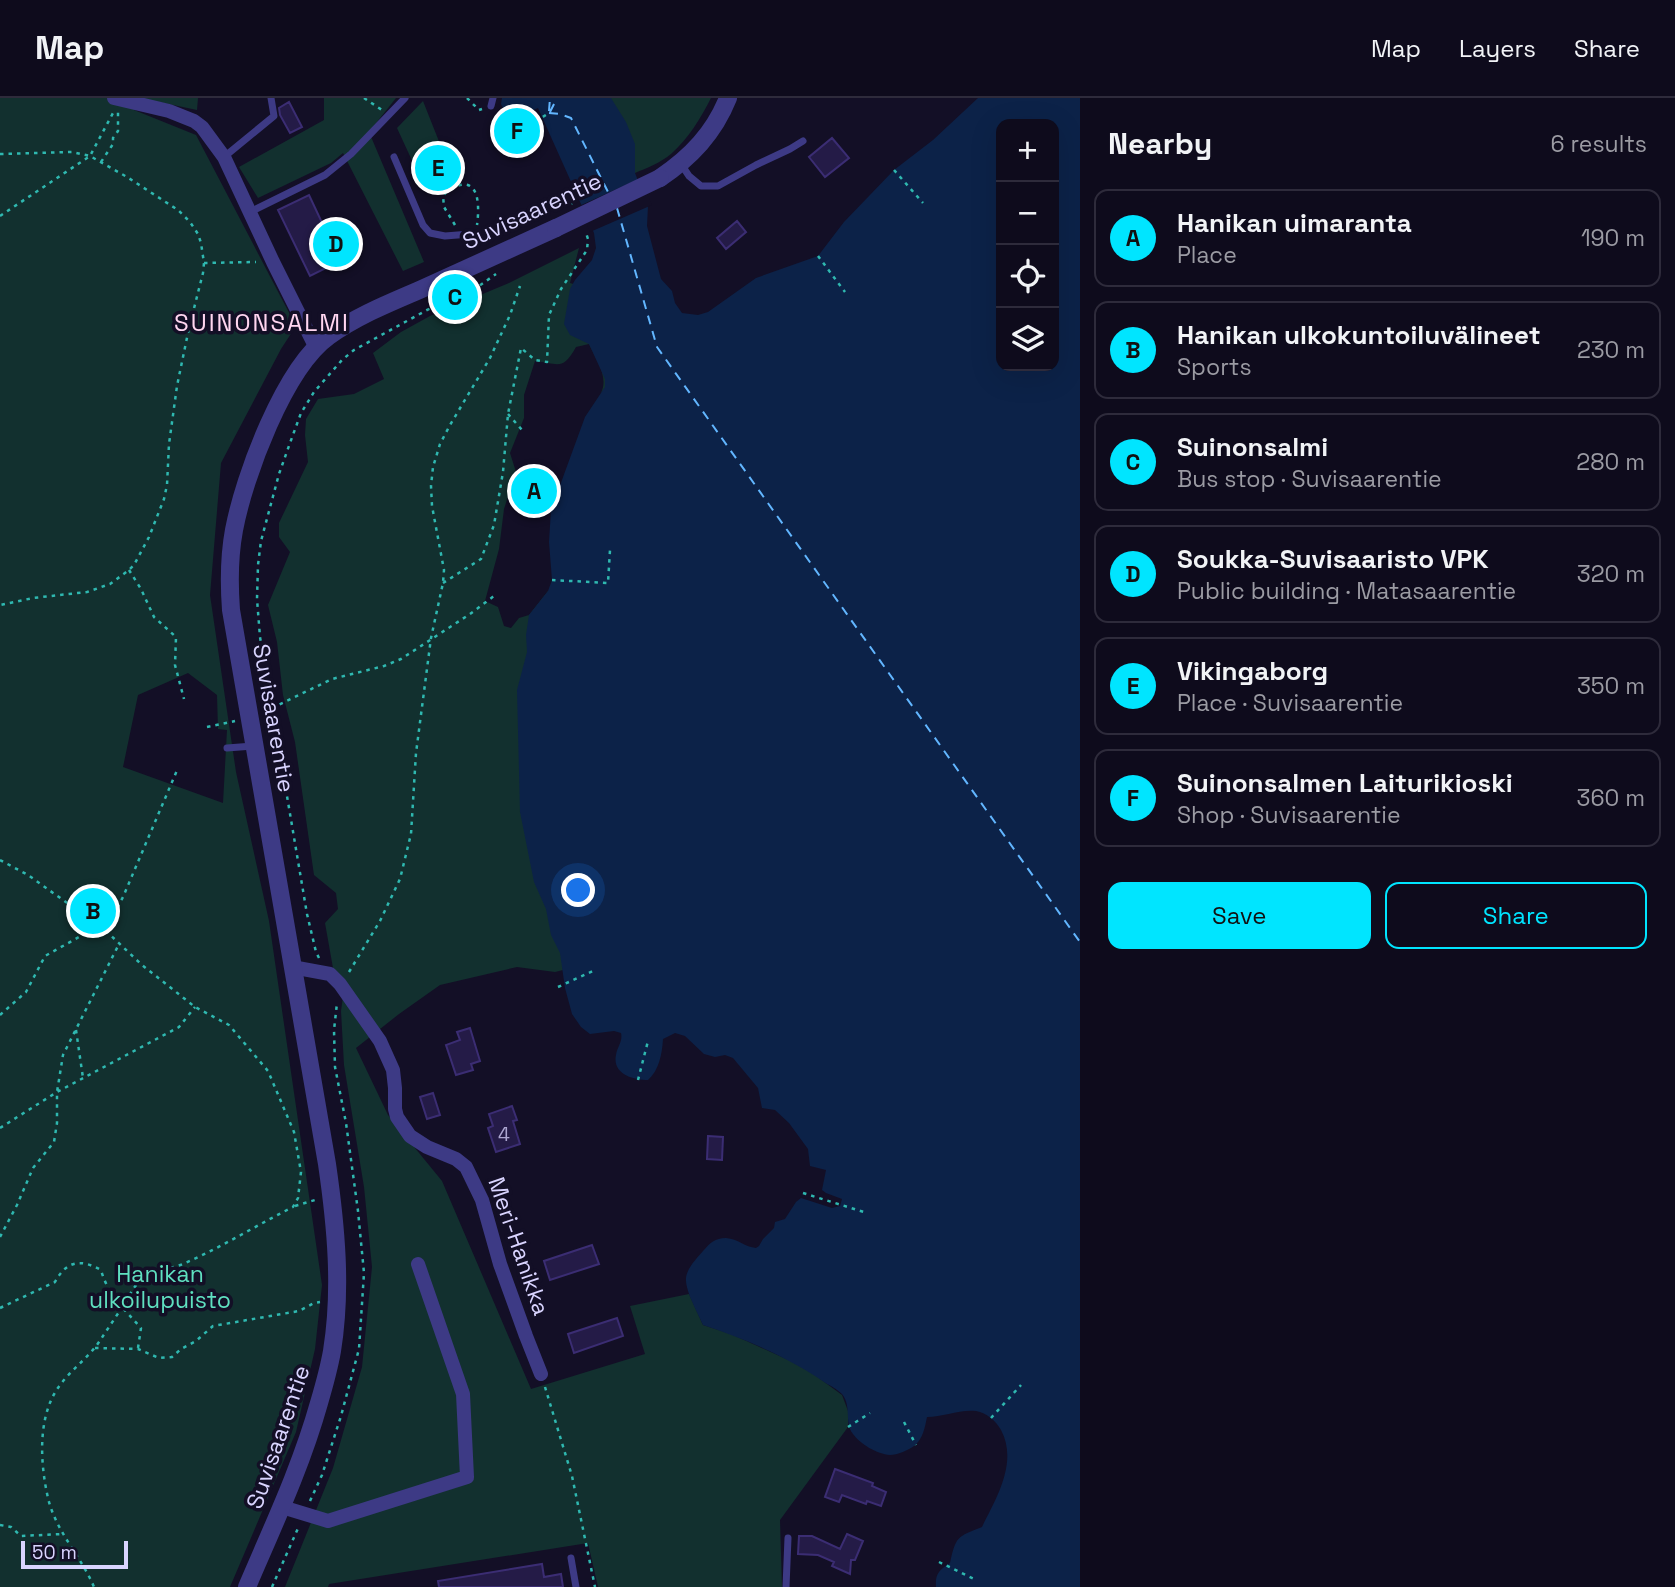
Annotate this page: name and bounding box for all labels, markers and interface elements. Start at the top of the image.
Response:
text: Map [35,27,104,69]
text: Map [1371,33,1421,64]
text: Layers [1459,33,1536,64]
text: Share [1574,33,1640,64]
pin: F [494,105,540,157]
map controls [996,119,1059,371]
button: + [996,119,1059,182]
text: Nearby [1108,124,1212,163]
text: 6 results [1551,129,1647,159]
pin: E [415,142,461,194]
street label: Suvisaarentie [458,166,606,256]
button: − [996,182,1059,245]
text: Hanikan uimaranta [1177,206,1412,240]
pin: D [313,218,359,270]
text: A [1126,223,1140,253]
text: 190 m [1581,223,1645,253]
text: Place [1177,240,1237,270]
button: locate [996,245,1059,308]
pin: C [432,271,478,323]
district label: SUINONSALMI [174,307,350,338]
button: layers [996,308,1059,371]
text: Hanikan ulkokuntoiluvälineet [1177,318,1541,352]
text: B [1125,335,1141,365]
text: 230 m [1577,335,1645,365]
text: Sports [1177,352,1252,382]
text: Suinonsalmi [1177,430,1328,464]
text: C [1126,447,1140,477]
text: 280 m [1576,447,1645,477]
text: Bus stop · Suvisaarentie [1177,464,1442,494]
pin: A [511,465,557,517]
text: Soukka-Suvisaaristo VPK [1177,542,1488,576]
text: D [1125,559,1141,589]
text: 320 m [1577,559,1645,589]
text: Public building · Matasaarentie [1177,576,1516,606]
street label: Suvisaarentie [246,641,302,795]
text: Vikingaborg [1177,654,1328,688]
text: E [1127,671,1139,701]
text: 350 m [1577,671,1645,701]
text: Place · Suvisaarentie [1177,688,1403,718]
text: Suinonsalmen Laiturikioski [1177,766,1513,800]
text: F [1127,783,1139,813]
text: 360 m [1577,783,1645,813]
text: Shop · Suvisaarentie [1177,800,1401,830]
your location [561,873,595,907]
button: Save [1108,882,1371,949]
button: Share [1385,882,1647,949]
pin: B [70,885,116,937]
house number: 4 [498,1122,510,1147]
street label: Meri-Hanikka [481,1173,557,1319]
park label: Hanikan ulkoilupuisto [89,1259,231,1315]
street label: Suvisaarentie [239,1361,317,1513]
scale bar [21,1538,128,1570]
text: 50 m [32,1540,77,1565]

